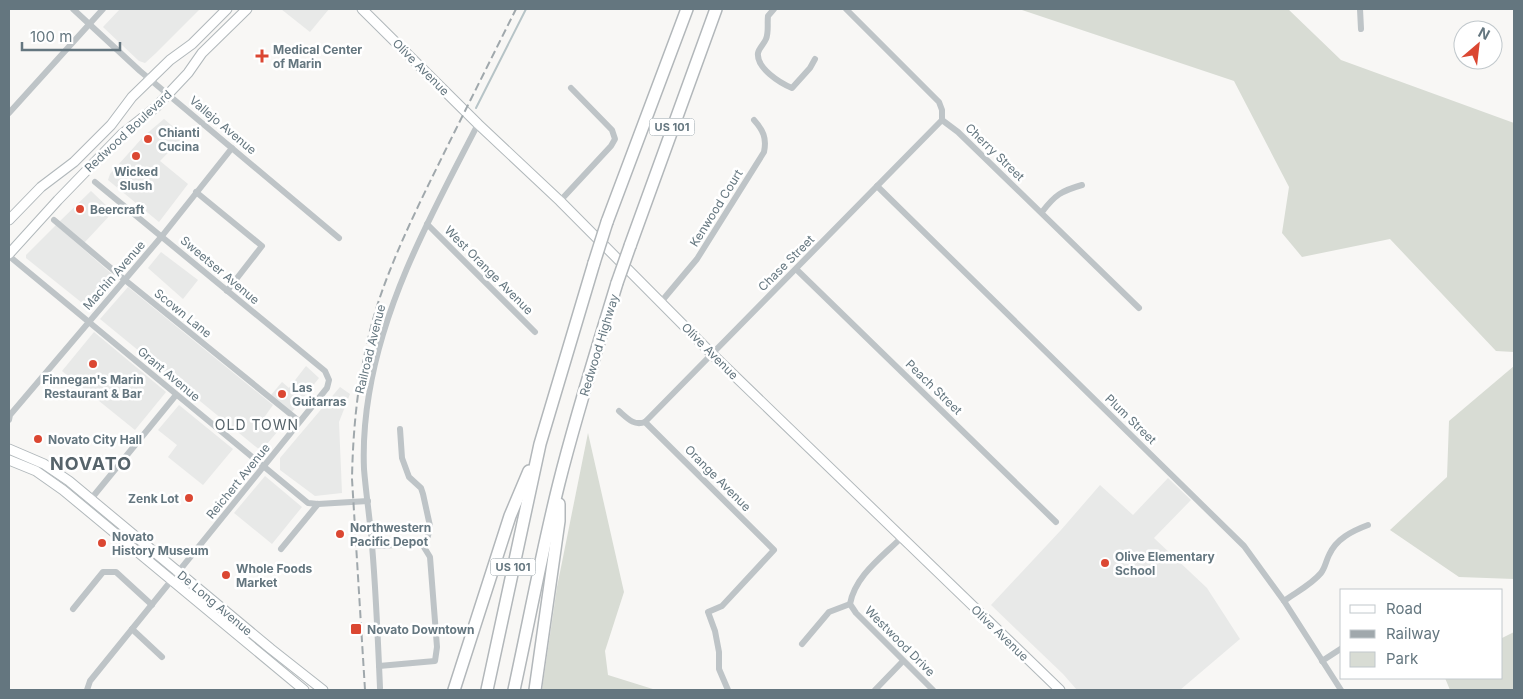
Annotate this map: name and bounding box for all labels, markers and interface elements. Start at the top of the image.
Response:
scale bar [22,20,120,52]
north arrow [1453,20,1503,70]
text: N [1476,23,1493,43]
text: 100 m [30,27,72,46]
street label: Olive Avenue [390,36,452,98]
place label: Medical Center of Marin [273,42,362,71]
marker: Medical Center of Marin [255,49,269,63]
street label: Redwood Boulevard [81,87,175,175]
street label: Vallejo Avenue [186,93,260,157]
road number: US 101 [650,118,694,136]
street label: Cherry Street [962,120,1028,184]
place label: Chianti Cucina [158,125,200,154]
marker: Chianti Cucina [142,133,154,145]
marker: Wicked Slush [130,150,142,162]
place label: Wicked Slush [114,164,158,193]
street label: Kenwood Court [686,167,746,249]
place label: Beercraft [90,202,145,217]
marker: Beercraft [74,203,86,215]
street label: West Orange Avenue [442,223,536,317]
street label: Chase Street [755,232,817,294]
street label: Sweetser Avenue [177,233,263,307]
street label: Machin Avenue [80,237,148,313]
street label: Scown Lane [151,285,215,341]
street label: Redwood Highway [576,292,622,398]
street label: Railroad Avenue [352,303,388,395]
street label: Olive Avenue [679,320,741,382]
street label: Grant Avenue [135,344,203,404]
street label: Peach Street [903,356,965,418]
marker: Finnegan's Marin Restaurant & Bar [87,358,99,370]
place label: Finnegan's Marin Restaurant & Bar [42,372,144,401]
place label: Las Guitarras [292,380,347,409]
marker: Las Guitarras [276,388,288,400]
street label: Plum Street [1102,391,1160,447]
district label: OLD TOWN [215,416,299,433]
place label: Novato City Hall [48,432,142,447]
marker: Novato City Hall [32,433,44,445]
street label: Reichert Avenue [203,440,273,522]
street label: Orange Avenue [682,442,754,514]
district label: NOVATO [50,453,132,474]
place label: Zenk Lot [128,491,180,506]
marker: Zenk Lot [183,492,195,504]
place label: Northwestern Pacific Depot [350,520,431,549]
marker: Northwestern Pacific Depot [334,528,346,540]
place label: Novato History Museum [112,529,209,558]
marker: Novato History Museum [96,537,108,549]
place label: Olive Elementary School [1115,549,1215,578]
marker: Olive Elementary School [1099,557,1111,569]
road number: US 101 [490,558,536,576]
place label: Whole Foods Market [236,561,313,590]
street label: De Long Avenue [175,567,255,639]
marker: Whole Foods Market [220,569,232,581]
legend [1340,589,1503,679]
text: Road [1386,599,1422,618]
street label: Olive Avenue [968,602,1032,664]
street label: Westwood Drive [862,603,938,679]
marker: Novato Downtown [349,622,363,636]
place label: Novato Downtown [367,622,475,637]
text: Railway [1386,624,1441,643]
text: Park [1386,649,1419,668]

